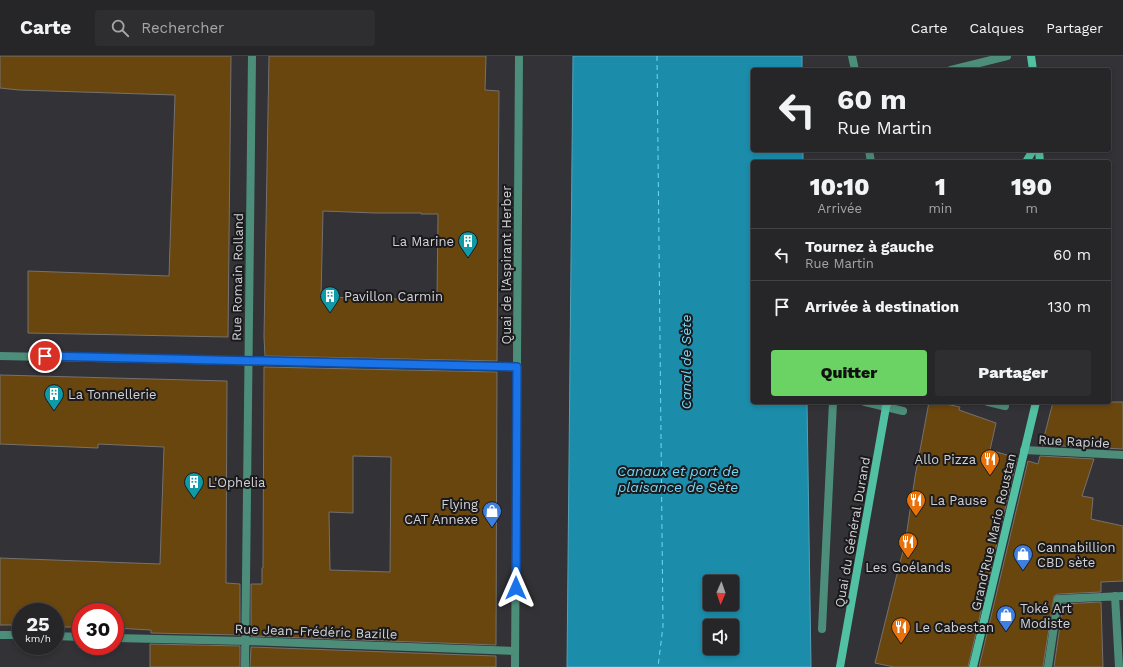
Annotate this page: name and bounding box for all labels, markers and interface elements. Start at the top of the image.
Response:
search box [95,10,375,46]
text: Carte [20,16,71,39]
icon: search [109,17,131,39]
text: Rechercher [141,19,224,37]
text: Carte [911,20,948,36]
text: Calques [970,20,1024,36]
text: Partager [1046,20,1103,36]
text: 60 m [837,83,907,116]
icon: left [771,84,823,136]
text: Rue Martin [837,117,932,138]
text: 10:10 [810,173,870,201]
text: 1 [935,173,946,201]
text: 190 [1011,173,1052,201]
street label: Quai de l'Aspirant Herber [499,186,514,344]
text: Arrivée [818,201,862,216]
text: min [928,201,952,216]
text: m [1025,201,1038,216]
street label: Rue Romain Rolland [229,213,246,341]
building icon: La Marine [457,230,479,258]
place label: La Marine [392,234,454,249]
text: Tournez à gauche [805,238,934,256]
icon: left [771,244,793,266]
text: 60 m [1053,246,1091,264]
text: Rue Martin [805,256,874,271]
building icon: Pavillon Carmin [319,285,341,313]
place label: Pavillon Carmin [344,289,443,304]
icon: arrive [771,296,793,318]
text: Arrivée à destination [805,298,959,316]
text: 130 m [1048,298,1091,316]
water label: Canal de Sète [678,315,694,409]
pin [28,339,62,373]
icon: arrive [34,345,56,367]
button: Quitter [771,350,927,396]
button: Partager [935,350,1091,396]
building icon: La Tonnellerie [43,383,65,411]
place label: La Tonnellerie [68,387,156,402]
street label: Rue Rapide [1038,432,1110,451]
restaurant icon: Allo Pizza [979,448,1001,476]
place label: Allo Pizza [915,452,977,467]
street label: Grand'Rue Mario Roustan [968,452,1019,612]
street label: Quai du Général Durand [832,456,873,609]
water label: Canaux et port de plaisance de Sète [617,463,739,495]
building icon: L'Ophelia [183,471,205,499]
place label: L'Ophelia [208,475,266,490]
restaurant icon: La Pause [905,489,927,517]
place label: La Pause [930,493,987,508]
place label: Flying CAT Annexe [404,497,478,527]
shop icon: Flying CAT Annexe [481,500,503,528]
restaurant icon: Les Goélands [897,531,919,559]
place label: Cannabillion CBD sète [1037,540,1116,570]
shop icon: Cannabillion CBD sète [1012,543,1034,571]
place label: Les Goélands [865,560,951,575]
position arrow [495,567,537,609]
north arrow [703,575,739,611]
map controls [703,575,739,655]
place label: Toké Art Modiste [1020,601,1072,631]
speed limit sign: 30 [72,603,124,655]
shop icon: Toké Art Modiste [995,604,1017,632]
text: 25 [26,612,50,636]
restaurant icon: Le Cabestan [890,616,912,644]
button: sound [703,619,739,655]
place label: Le Cabestan [915,620,994,635]
street label: Rue Jean-Frédéric Bazille [234,621,398,642]
text: km/h [25,633,51,644]

